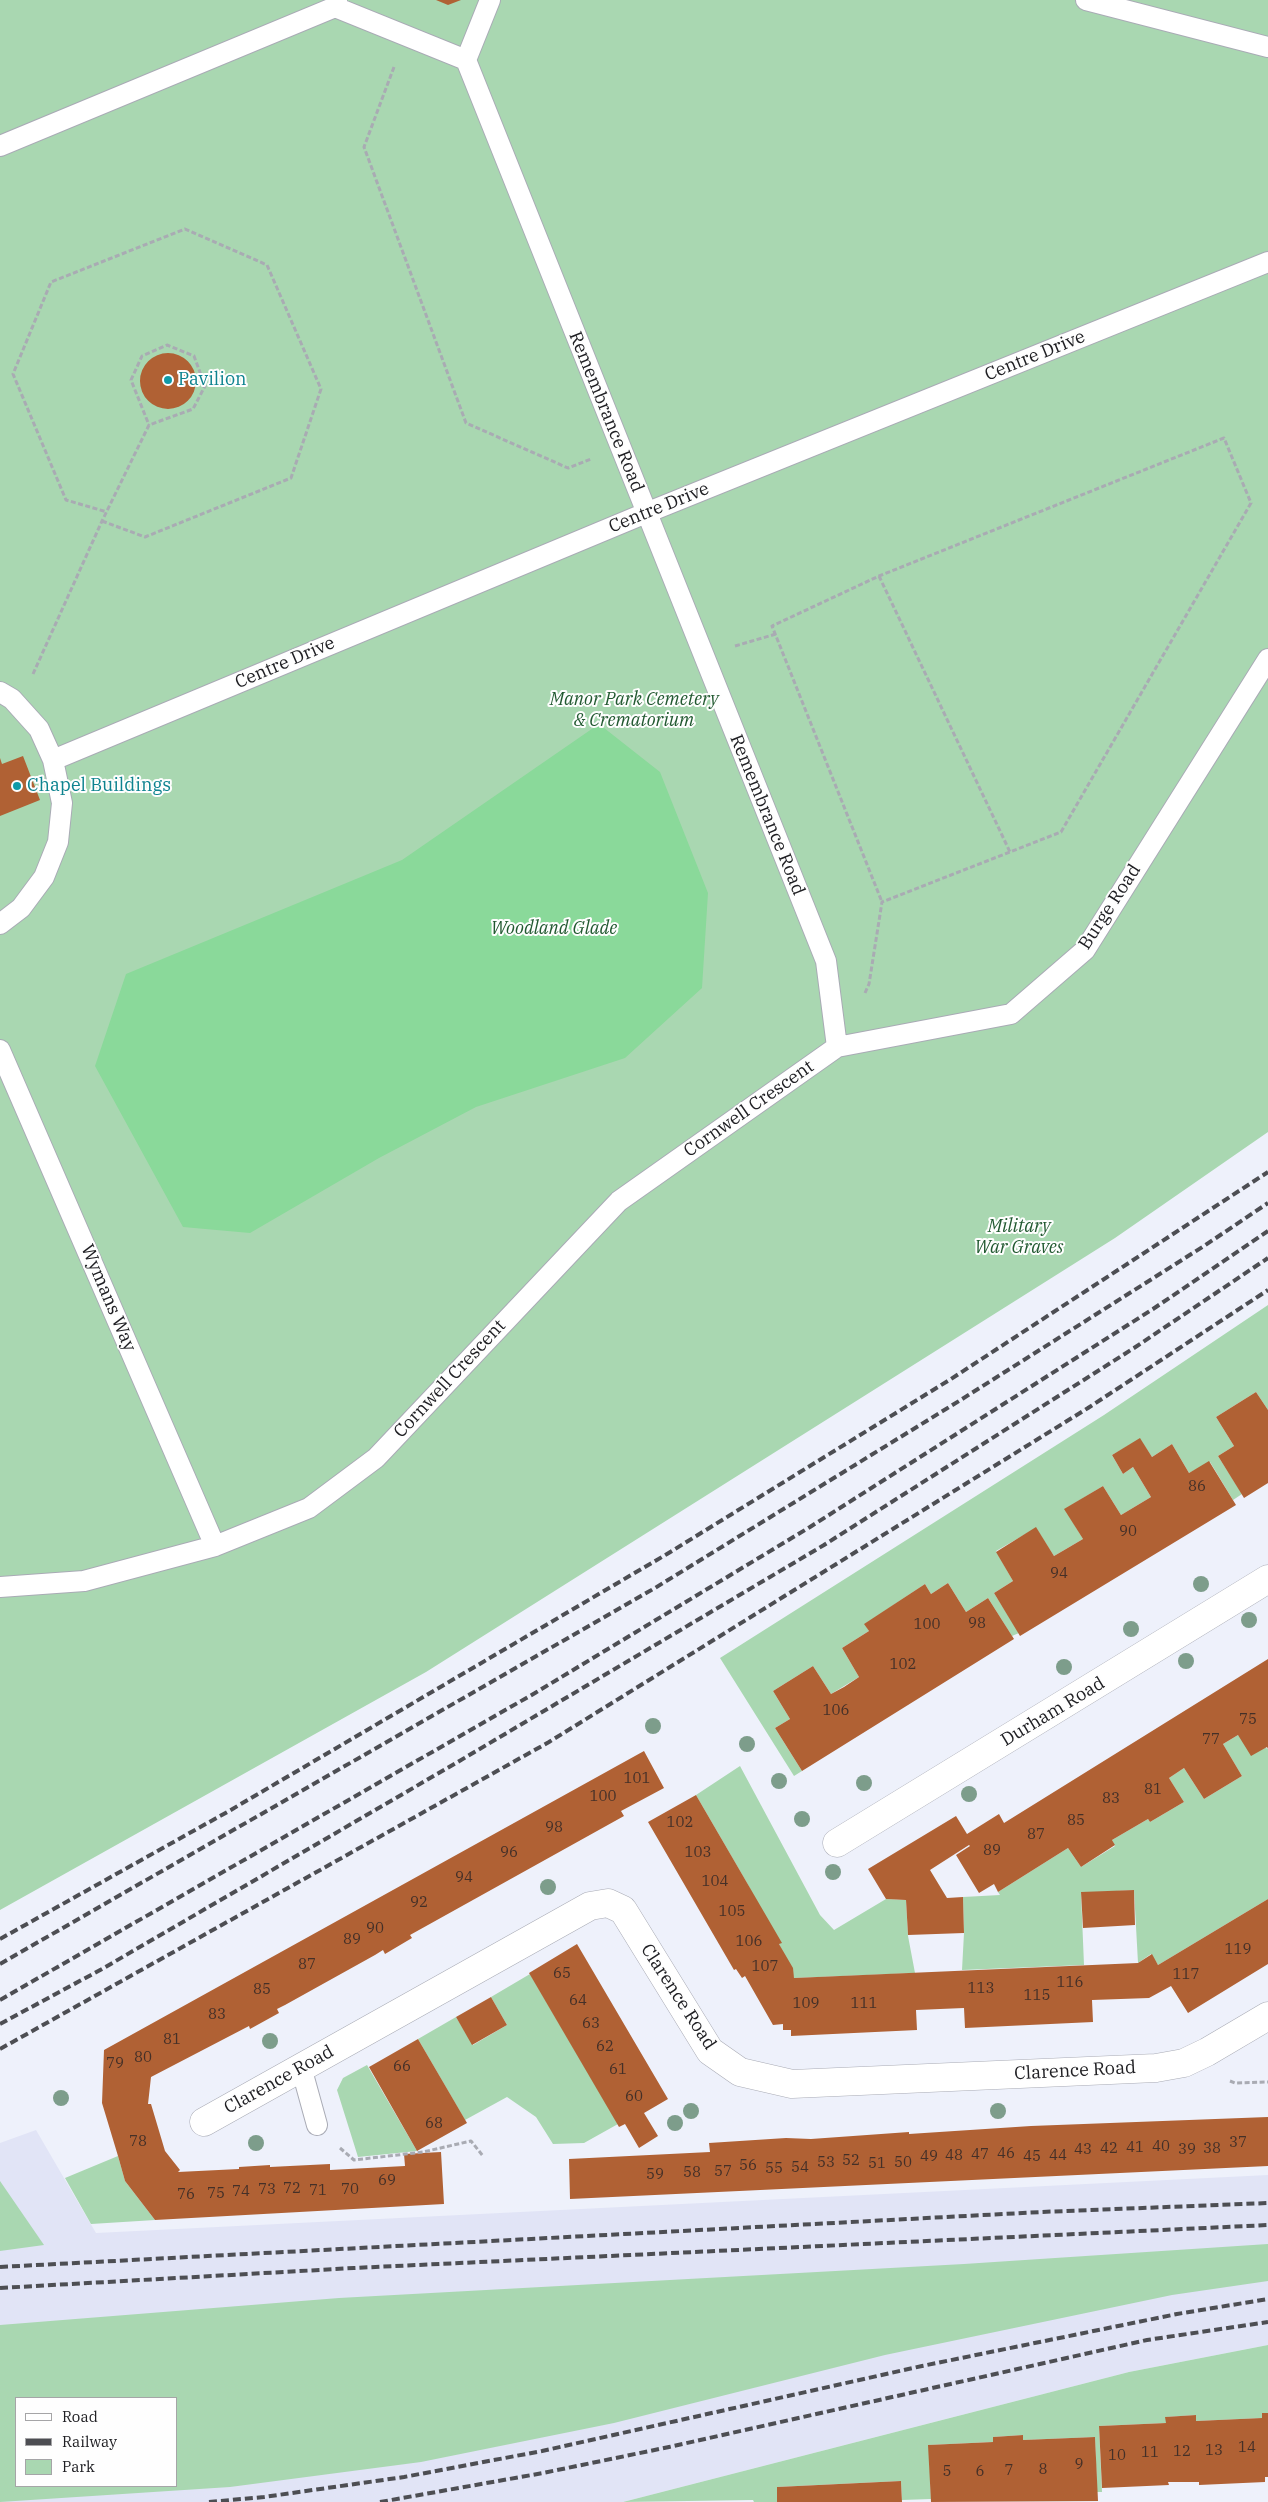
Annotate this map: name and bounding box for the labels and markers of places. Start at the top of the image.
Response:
place label: Pavilion [178,369,247,391]
marker: Pavilion [162,374,174,386]
place label: Chapel Buildings [27,775,171,797]
marker: Chapel Buildings [11,780,23,792]

